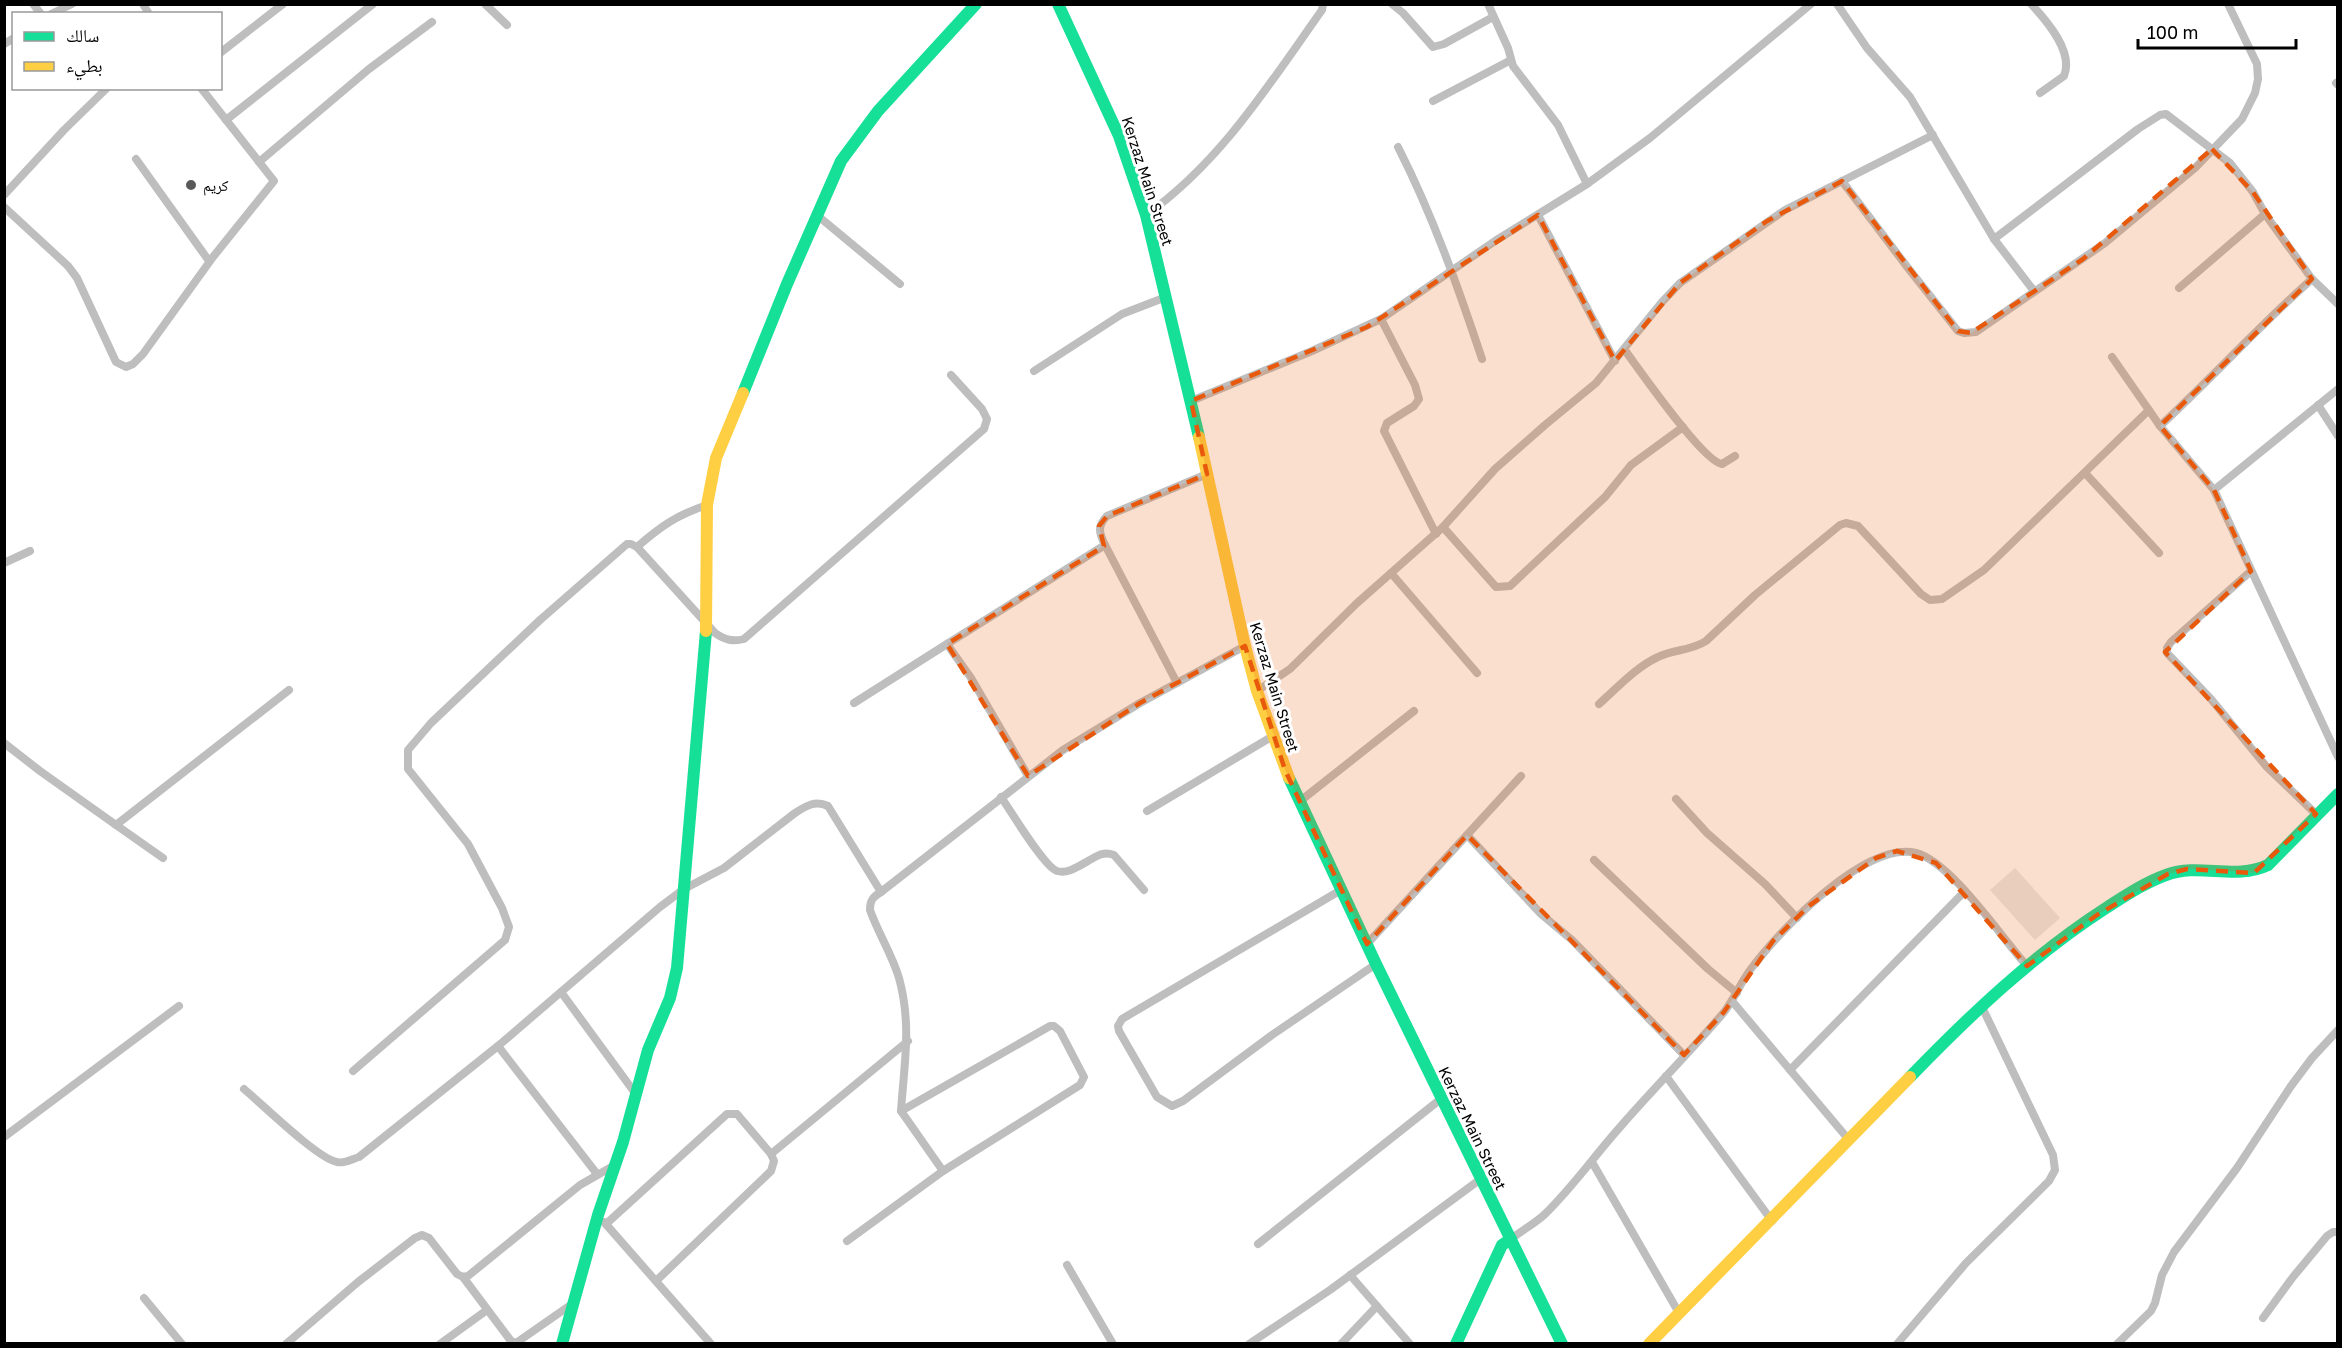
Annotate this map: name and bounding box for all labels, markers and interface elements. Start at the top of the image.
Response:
legend [12,12,222,90]
scale bar [2138,12,2296,50]
text: 100 m [2147,21,2198,43]
text: سالك [66,24,99,46]
text: بطيء [66,54,103,81]
street label: Kerzaz Main Street [1119,114,1177,248]
place label: كريم [203,176,228,196]
marker: كريم [184,178,198,192]
street label: Kerzaz Main Street [1247,620,1303,754]
street label: Kerzaz Main Street [1435,1063,1511,1193]

